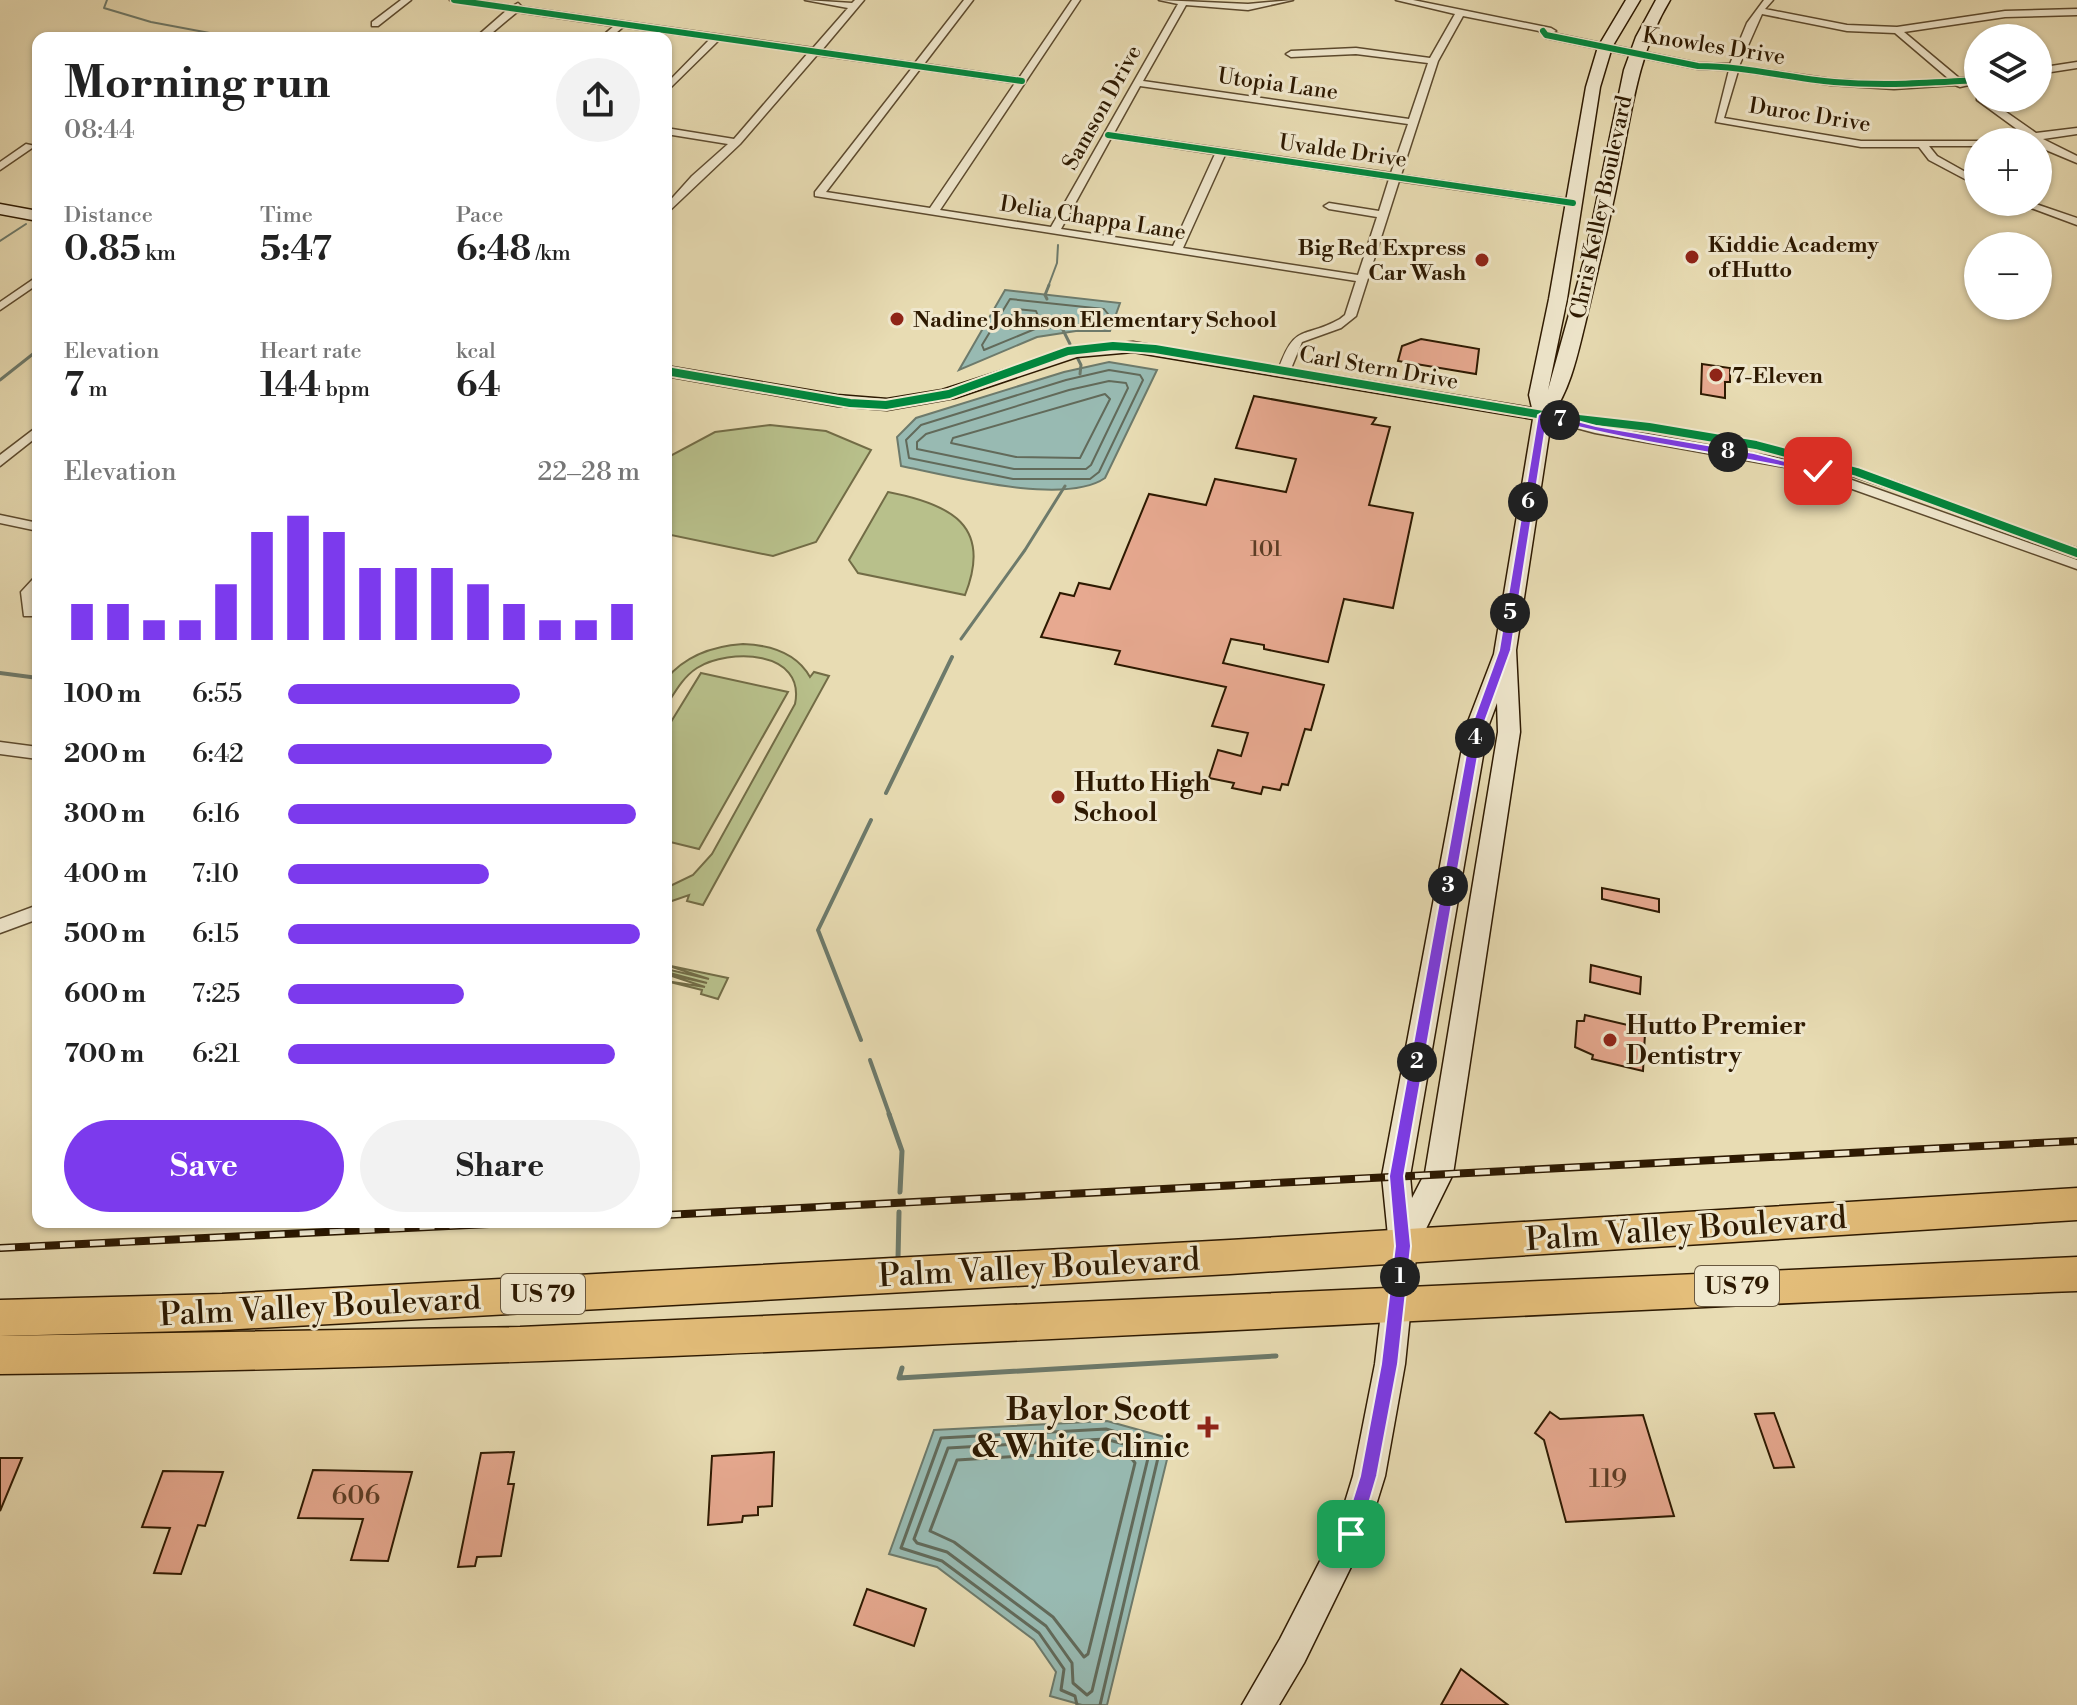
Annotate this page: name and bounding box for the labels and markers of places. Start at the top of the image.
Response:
place label: Kiddie Academy of Hutto [1708,232,1879,284]
place label: Big Red Express Car Wash [1298,235,1466,287]
marker: Kiddie Academy of Hutto [1683,248,1701,266]
marker: Big Red Express Car Wash [1473,251,1491,269]
place label: Nadine Johnson Elementary School [913,307,1277,334]
marker: Nadine Johnson Elementary School [888,310,906,328]
place label: 7-Eleven [1732,363,1823,390]
marker: 7-Eleven [1707,366,1725,384]
pin: 7 [1540,400,1580,440]
pin: 8 [1708,432,1748,472]
pin [1784,437,1852,505]
pin: 6 [1508,482,1548,522]
pin: 5 [1490,593,1530,633]
pin: 4 [1455,718,1495,758]
place label: Hutto High School [1074,767,1210,829]
marker: Hutto High School [1049,788,1067,806]
pin: 3 [1428,866,1468,906]
place label: Hutto Premier Dentistry [1626,1010,1806,1072]
marker: Hutto Premier Dentistry [1601,1031,1619,1049]
pin: 2 [1397,1042,1437,1082]
pin: 1 [1380,1257,1420,1297]
place label: Baylor Scott & White Clinic [972,1390,1191,1467]
marker: Baylor Scott & White Clinic [1197,1416,1219,1438]
pin [1317,1500,1385,1568]

